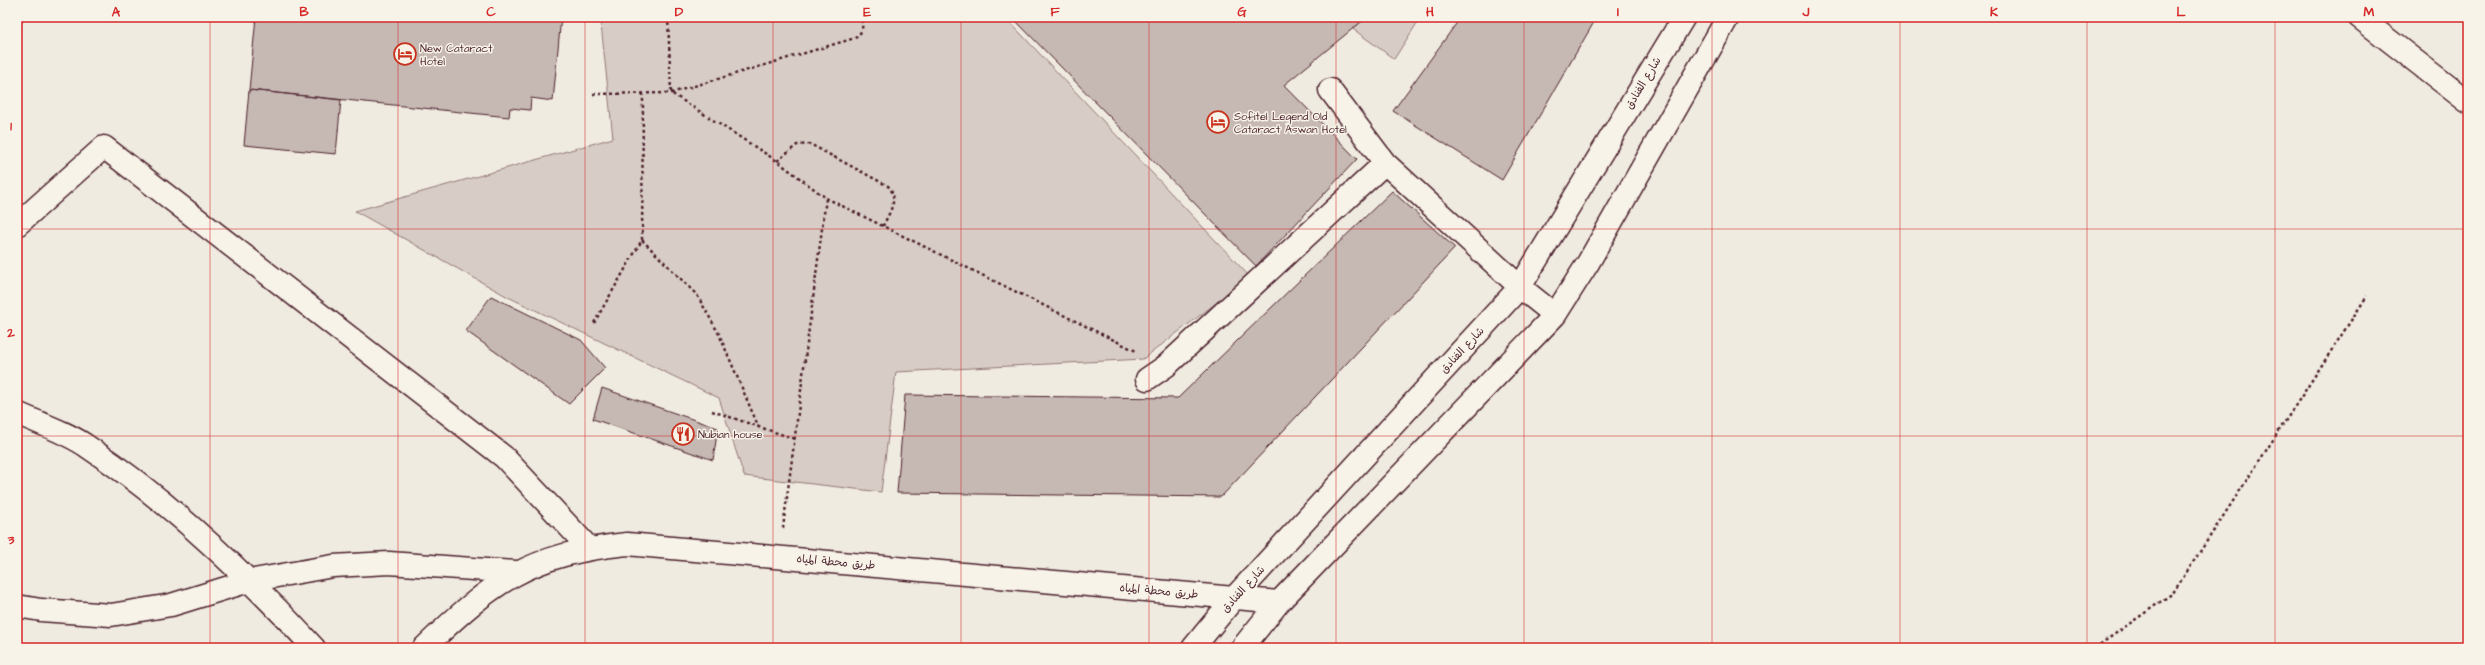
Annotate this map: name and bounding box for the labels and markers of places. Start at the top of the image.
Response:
hotel icon: New Cataract Hotel [392,41,418,67]
place label: New Cataract Hotel [420,41,493,69]
hotel icon: Sofitel Legend Old Cataract Aswan Hotel [1205,109,1231,135]
place label: Sofitel Legend Old Cataract Aswan Hotel [1234,109,1347,137]
restaurant icon: Nubian house [670,421,696,447]
place label: Nubian house [698,427,763,442]

